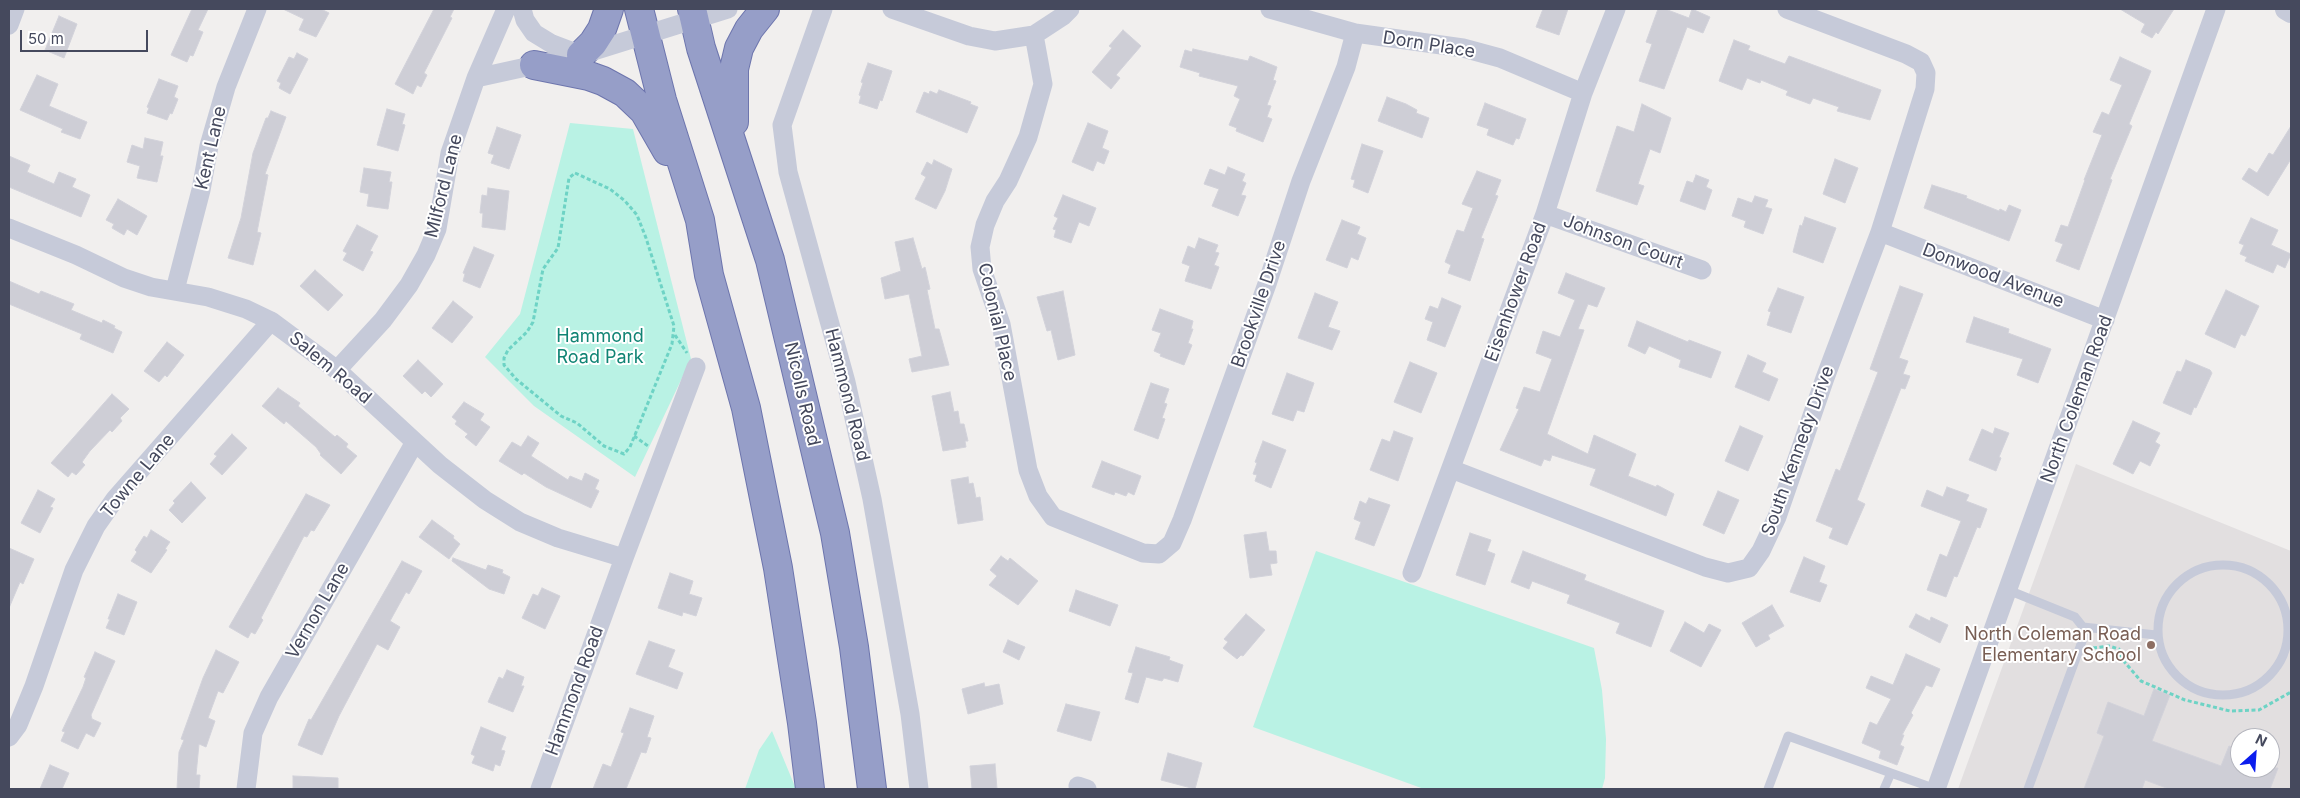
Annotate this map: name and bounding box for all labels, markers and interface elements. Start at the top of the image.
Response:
scale bar [22,20,150,52]
street label: Dorn Place [1381,27,1477,63]
text: 50 m [28,29,64,48]
street label: Kent Lane [191,104,231,192]
street label: Milford Lane [421,132,467,240]
street label: Johnson Court [1560,210,1686,274]
street label: Eisenhower Road [1481,219,1551,365]
street label: Brookville Drive [1227,238,1291,370]
street label: Donwood Avenue [1919,239,2067,313]
street label: Colonial Place [973,261,1021,383]
street label: North Coleman Road [2037,312,2117,486]
park label: Hammond Road Park [556,326,644,368]
street label: Hammond Road [820,326,874,464]
street label: Salem Road [284,327,376,409]
street label: Nicolls Road [780,340,824,448]
street label: South Kennedy Drive [1757,363,1839,539]
street label: Towne Lane [97,430,179,522]
street label: Vernon Lane [282,559,354,663]
street label: Hammond Road [542,623,608,759]
place label: North Coleman Road Elementary School [1964,624,2141,666]
marker: North Coleman Road Elementary School [2145,639,2157,651]
north arrow [2230,728,2280,778]
text: N [2253,730,2270,750]

